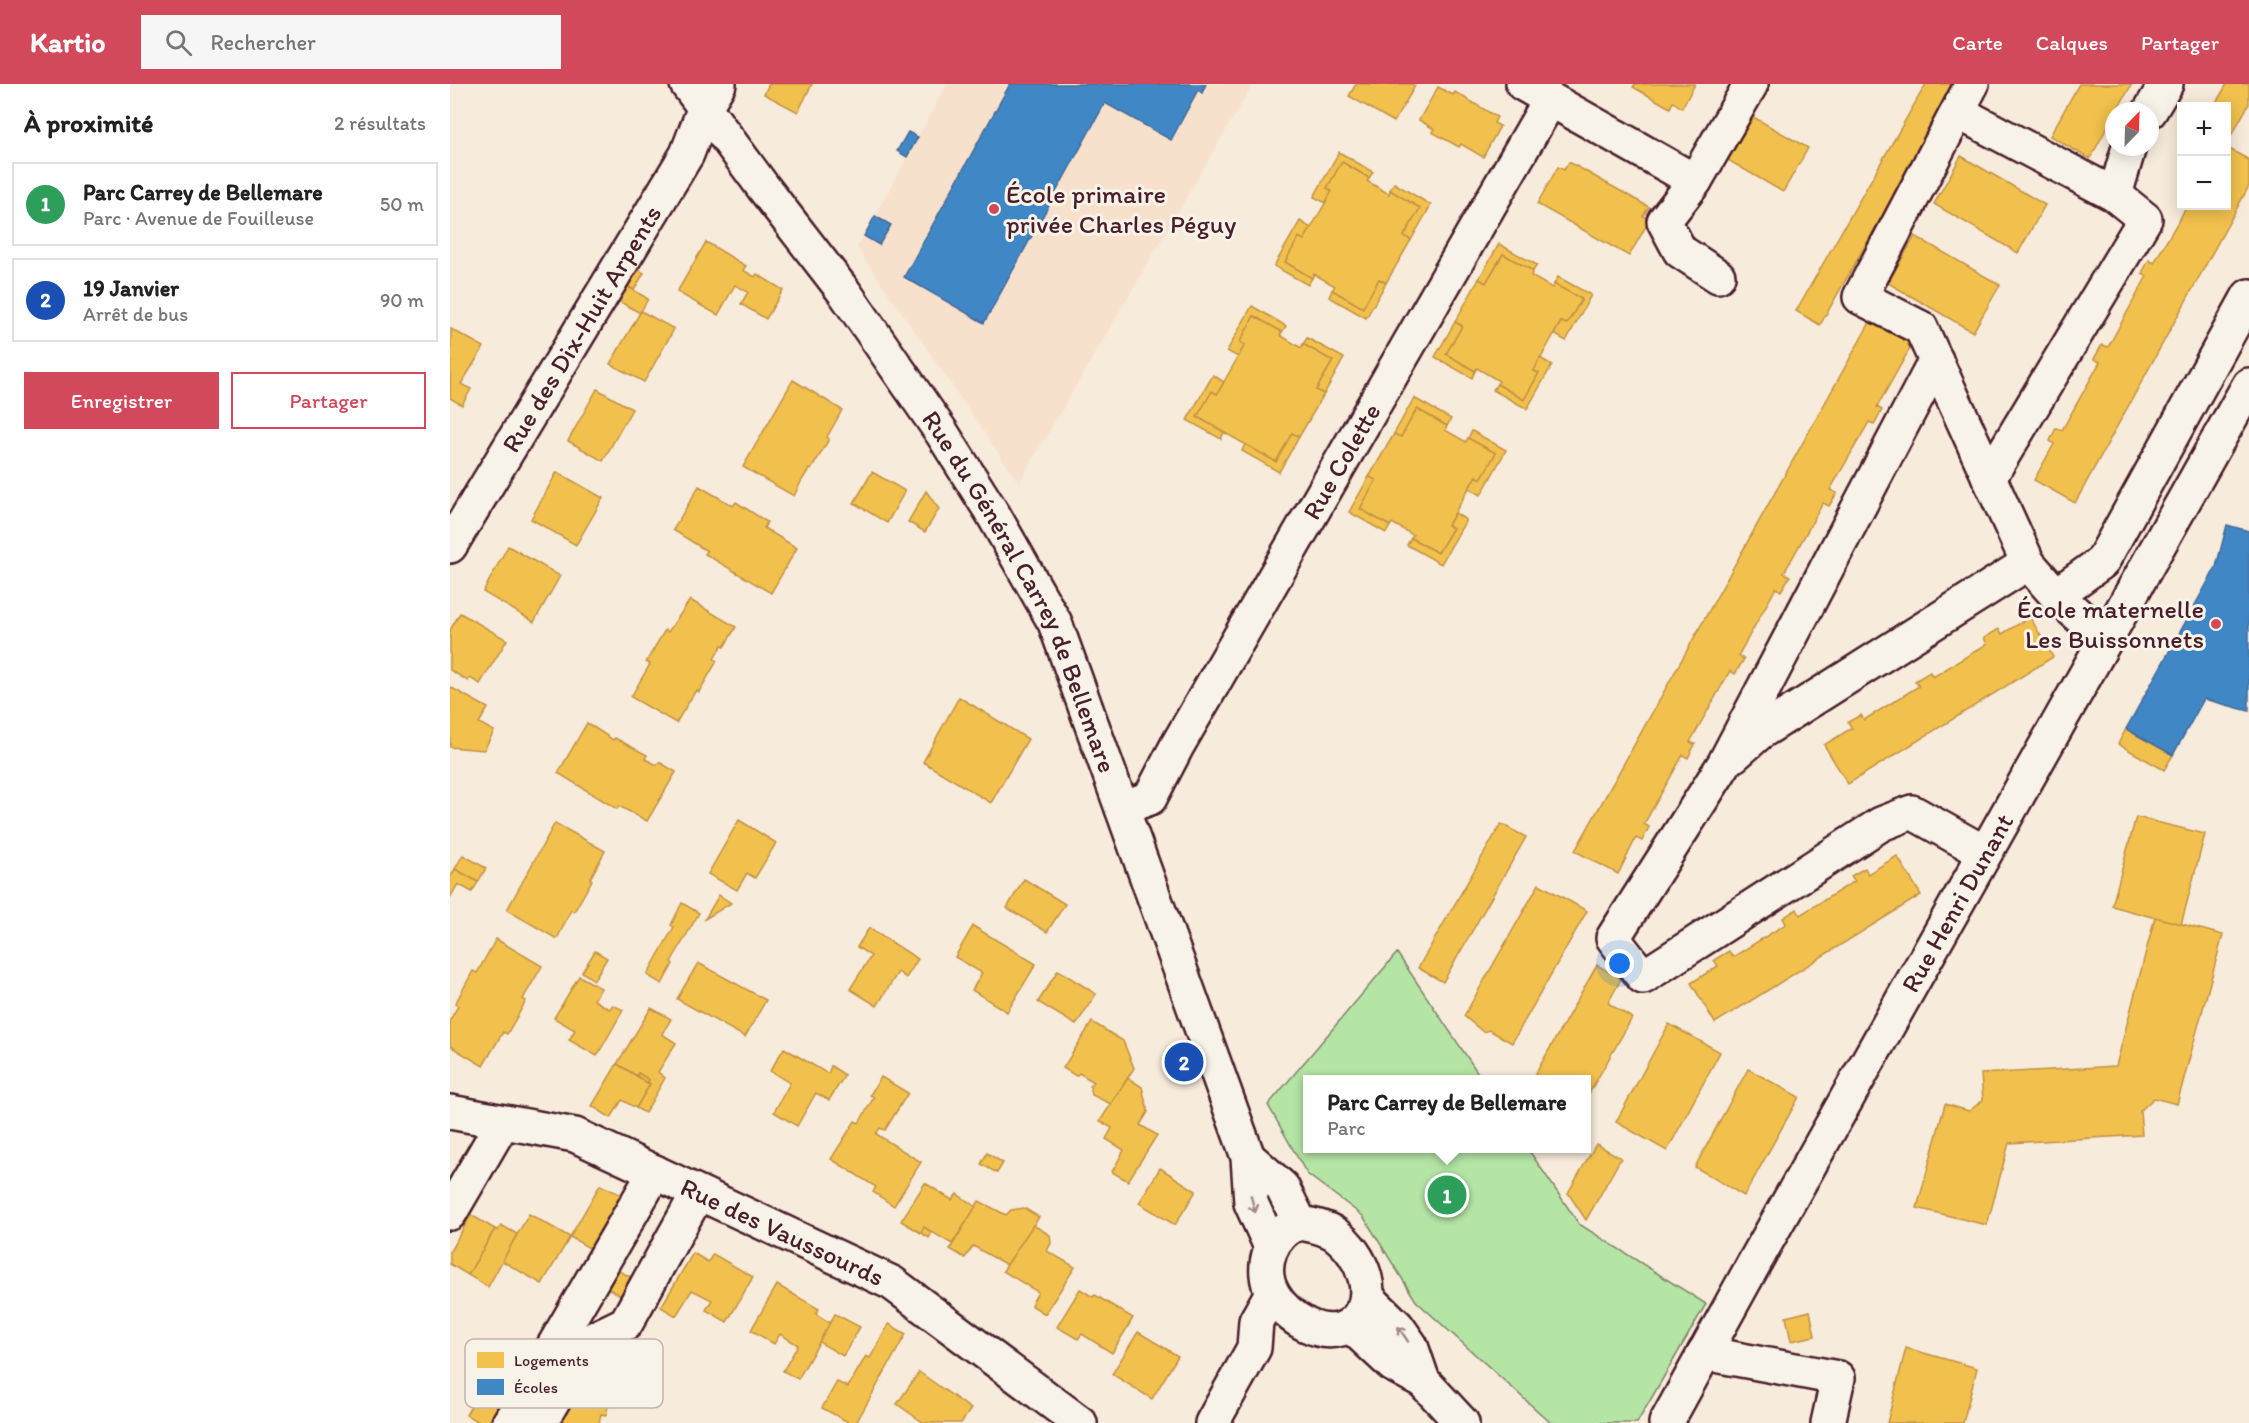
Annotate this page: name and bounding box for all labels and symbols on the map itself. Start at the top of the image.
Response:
north arrow [2105,102,2159,156]
place label: École primaire privée Charles Péguy [1006,178,1236,240]
street label: Rue des Dix-Huit Arpents [494,199,668,458]
marker: École primaire privée Charles Péguy [987,202,1001,216]
street label: Rue Colette [1295,398,1387,525]
street label: Rue du Général Carrey de Bellemare [915,404,1124,777]
place label: École maternelle Les Buissonnets [2017,593,2204,655]
marker: École maternelle Les Buissonnets [2209,617,2223,631]
street label: Rue Henri Dunant [1894,808,2020,998]
your location [1605,949,1634,978]
pin: 2 [1164,1040,1204,1084]
street label: Rue des Vaussourds [675,1171,889,1293]
pin: 1 [1428,1172,1466,1218]
one-way arrow [1248,1194,1259,1213]
one-way arrow [1397,1327,1409,1343]
legend [465,1339,663,1408]
text: Logements [514,1351,589,1370]
text: Écoles [514,1378,558,1397]

